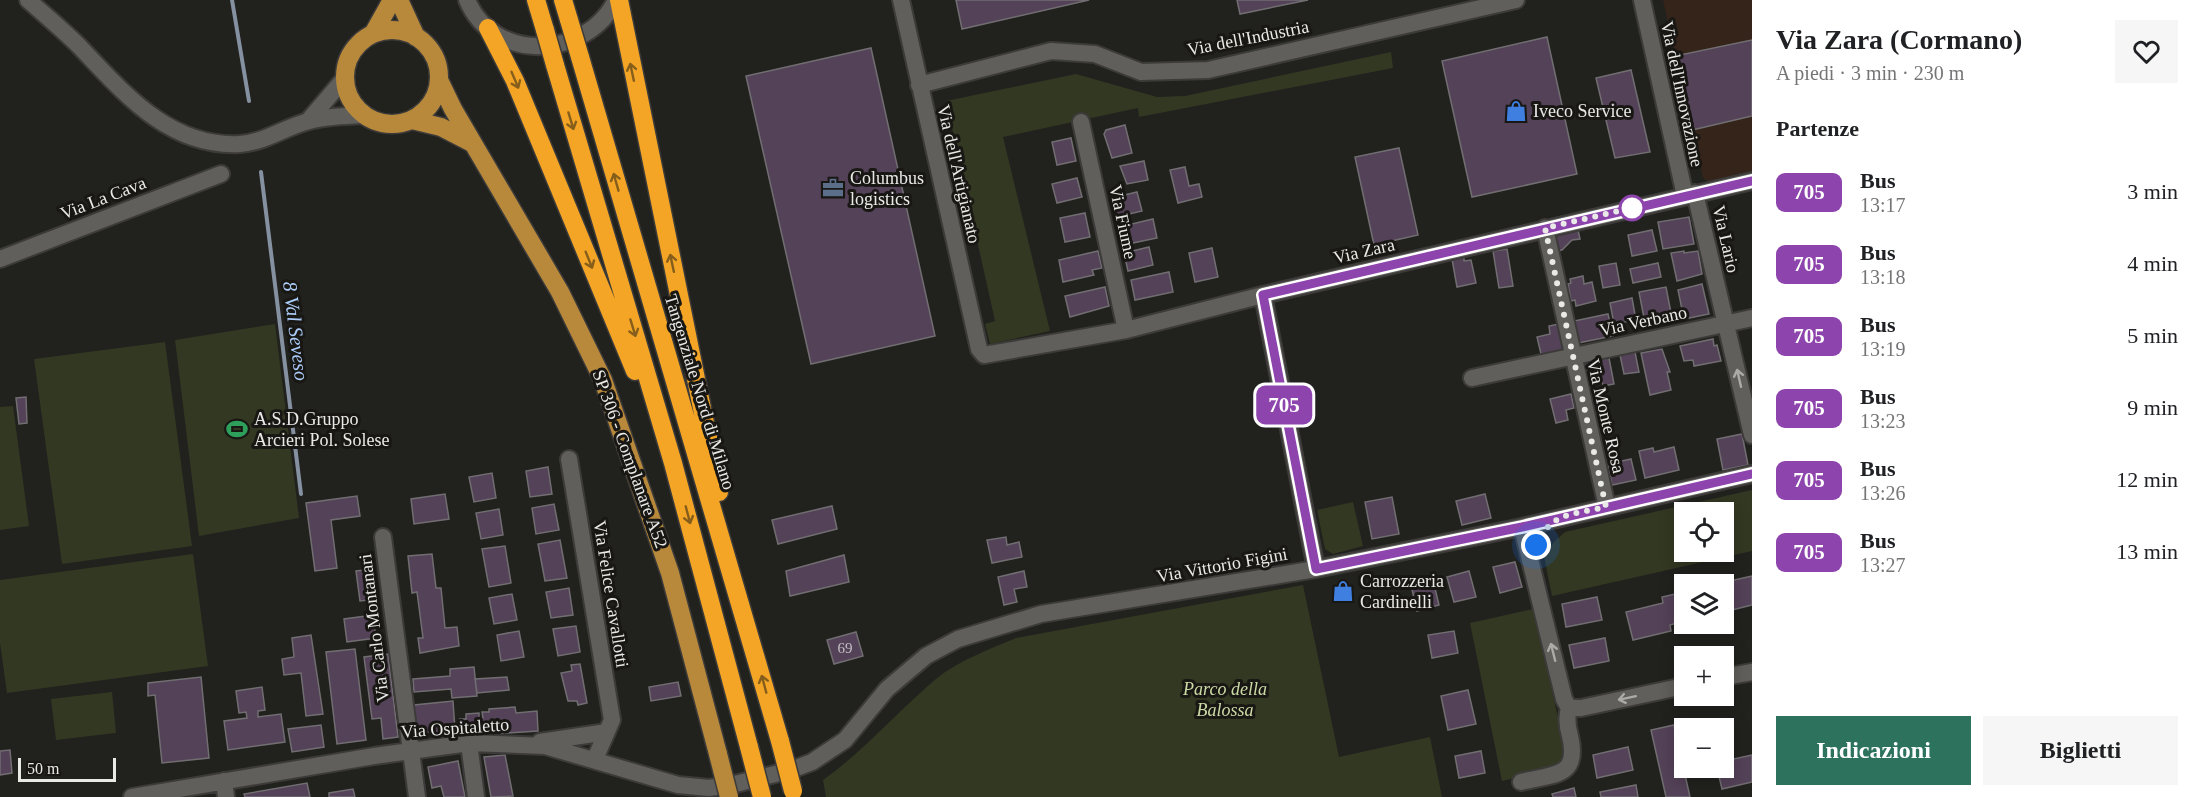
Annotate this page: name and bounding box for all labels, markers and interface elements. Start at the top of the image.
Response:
street label: Via dell'Industria [1185,16,1311,60]
street label: Via dell'Innovazione [1657,19,1707,169]
button: heart [2115,20,2178,83]
text: Via Zara (Cormano) [1776,24,2022,55]
text: A piedi · 3 min · 230 m [1776,62,1964,84]
one-way arrow [626,63,637,82]
one-way arrow [510,71,521,89]
shop icon: Iveco Service [1504,99,1528,123]
place label: Iveco Service [1533,101,1631,121]
street label: Via dell'Artigianato [933,103,985,245]
one-way arrow [566,111,577,130]
text: Partenze [1776,116,1859,141]
place label: Columbus logistics [850,168,924,209]
text: Bus [1860,168,1895,193]
street label: Via La Cava [57,173,149,223]
one-way arrow [610,173,621,192]
office icon: Columbus logistics [821,176,845,200]
text: 3 min [2127,179,2178,204]
text: 705 [1793,180,1825,204]
street label: Via Fiume [1105,183,1141,261]
text: 13:17 [1860,194,1906,216]
unlabelled marker [1619,195,1645,221]
street label: Via Lario [1709,203,1743,275]
street label: Via Zara [1331,234,1397,268]
text: Bus [1860,240,1895,265]
one-way arrow [584,251,595,269]
text: 4 min [2127,251,2178,276]
text: 705 [1793,252,1825,276]
one-way arrow [666,254,677,273]
text: 13:18 [1860,266,1906,288]
water label: 8 Val Seveso [279,280,313,382]
street label: Tangenziale Nord di Milano [661,292,739,492]
street label: Via Verbano [1597,302,1689,340]
text: Bus [1860,312,1895,337]
one-way arrow [628,318,639,337]
text: 5 min [2127,323,2178,348]
text: 705 [1793,324,1825,348]
text: 13:19 [1860,338,1906,360]
street label: Via Monte Rosa [1583,357,1629,475]
street label: SP 306 - Complanare A52 [588,367,672,551]
one-way arrow [1732,369,1744,388]
text: Bus [1860,384,1895,409]
line badge: 705 [1250,386,1318,424]
text: 705 [1268,393,1300,417]
text: 9 min [2127,395,2178,420]
text: 705 [1793,396,1825,420]
place label: A.S.D.Gruppo Arcieri Pol. Solese [254,409,389,450]
text: 13:23 [1860,410,1906,432]
sports icon: A.S.D.Gruppo Arcieri Pol. Solese [225,417,249,441]
text: Bus [1860,456,1895,481]
text: 12 min [2116,467,2178,492]
text: 705 [1793,468,1825,492]
text: 13:26 [1860,482,1906,504]
map controls [1674,502,1734,778]
button: locate [1674,502,1734,562]
one-way arrow [682,505,694,524]
street label: Via Felice Cavallotti [589,519,633,669]
text: Bus [1860,528,1895,553]
your location [1521,530,1551,560]
text: 13 min [2116,539,2178,564]
text: 705 [1793,540,1825,564]
street label: Via Vittorio Figini [1155,544,1289,586]
street label: Via Carlo Montanari [355,553,393,703]
text: 13:27 [1860,554,1906,576]
place label: Carrozzeria Cardinelli [1360,571,1444,612]
button: layers [1674,574,1734,634]
shop icon: Carrozzeria Cardinelli [1331,579,1355,603]
house number: 69 [838,640,853,656]
one-way arrow [1546,643,1558,662]
button: + [1674,646,1734,706]
one-way arrow [758,675,770,694]
park label: Parco della Balossa [1182,679,1267,720]
one-way arrow [1618,693,1638,704]
street label: Via Ospitaletto [400,714,510,742]
button: Indicazioni [1776,716,1971,785]
button: Biglietti [1983,716,2178,785]
button: − [1674,718,1734,778]
scale bar [18,755,116,782]
text: 50 m [27,760,59,777]

